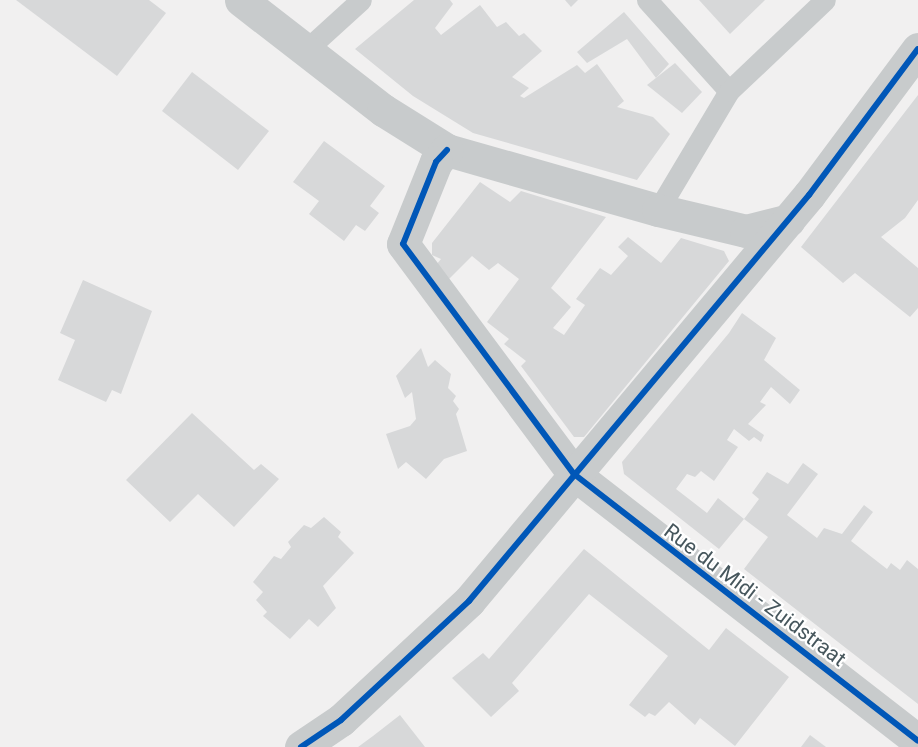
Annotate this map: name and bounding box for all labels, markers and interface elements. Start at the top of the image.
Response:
street label: Rue du Midi - Zuidstraat [659,518,851,672]

